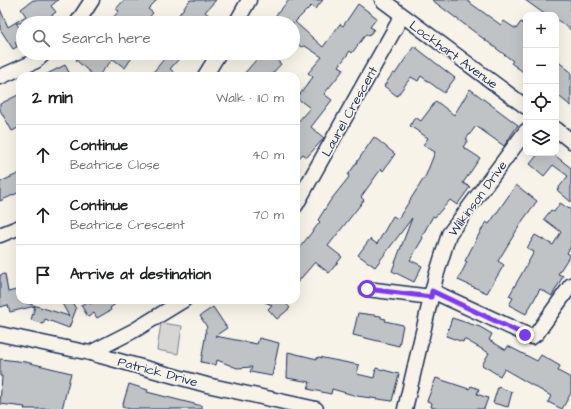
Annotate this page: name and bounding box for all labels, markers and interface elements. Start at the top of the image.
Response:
map controls [523,12,559,156]
button: + [523,12,559,48]
search box [16,16,300,60]
street label: Lockhart Avenue [405,17,501,93]
icon: search [30,27,52,49]
text: Search here [62,28,151,49]
button: − [523,48,559,84]
street label: Laurel Crescent [318,62,382,160]
button: locate [523,84,559,120]
text: 2 min [32,86,73,110]
text: Walk · 110 m [216,89,284,107]
button: layers [523,120,559,156]
text: Continue [70,135,128,156]
icon: ahead [32,144,54,166]
text: 40 m [252,146,284,164]
text: Beatrice Close [70,156,160,174]
street label: Wilkinson Drive [444,157,511,240]
text: Continue [70,195,128,216]
icon: ahead [32,204,54,226]
text: 70 m [252,206,284,224]
text: Beatrice Crescent [70,216,185,234]
icon: arrive [32,264,54,286]
text: Arrive at destination [70,264,211,285]
route start [358,280,376,298]
route end [516,326,534,344]
street label: Patrick Drive [116,353,200,391]

